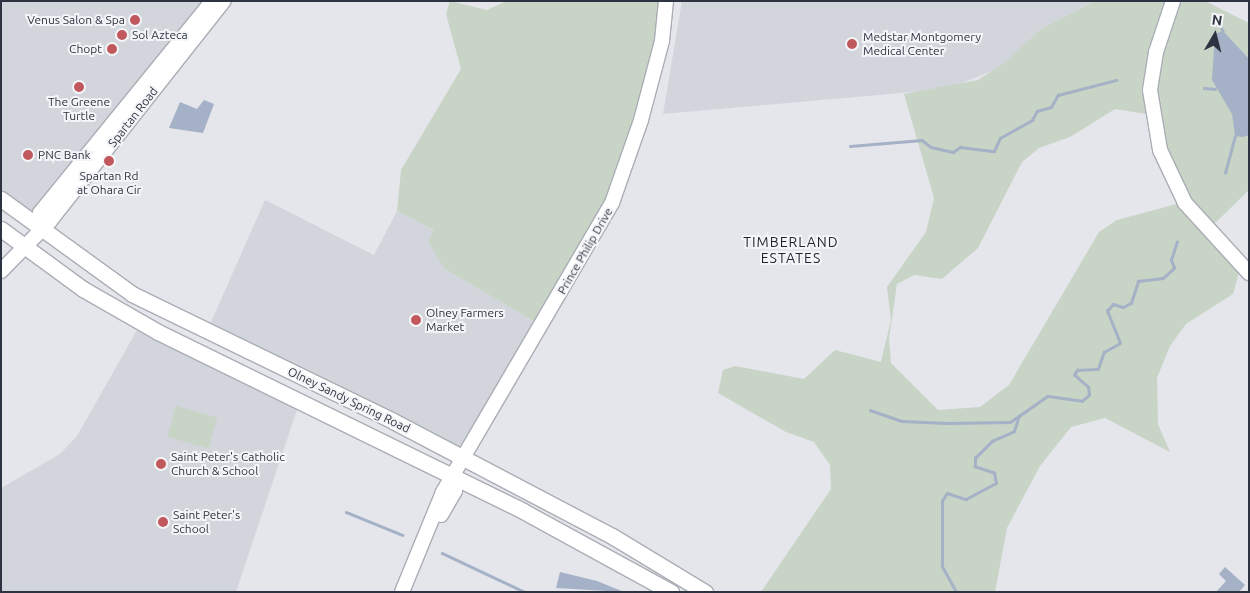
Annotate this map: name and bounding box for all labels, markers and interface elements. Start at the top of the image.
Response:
north arrow [1190,10,1240,60]
text: N [1211,11,1223,29]
place label: Venus Salon & Spa [27,13,125,27]
marker: Venus Salon & Spa [129,14,141,26]
place label: Sol Azteca [132,28,188,42]
marker: Sol Azteca [116,29,128,41]
place label: Medstar Montgomery Medical Center [863,30,981,58]
marker: Medstar Montgomery Medical Center [845,37,859,51]
place label: Chopt [69,42,102,56]
marker: Chopt [106,43,118,55]
marker: The Greene Turtle [73,81,85,93]
street label: Spartan Road [105,84,161,150]
place label: The Greene Turtle [48,95,110,123]
place label: PNC Bank [38,148,91,162]
marker: PNC Bank [22,149,34,161]
marker: Spartan Rd at Ohara Cir [103,155,115,167]
place label: Spartan Rd at Ohara Cir [77,169,141,197]
street label: Prince Philip Drive [554,205,616,297]
district label: TIMBERLAND ESTATES [742,234,840,266]
place label: Olney Farmers Market [426,306,504,334]
marker: Olney Farmers Market [410,314,422,326]
street label: Olney Sandy Spring Road [286,364,412,436]
place label: Saint Peter's Catholic Church & School [171,450,285,478]
marker: Saint Peter's Catholic Church & School [155,458,167,470]
place label: Saint Peter's School [173,508,240,536]
marker: Saint Peter's School [157,516,169,528]

